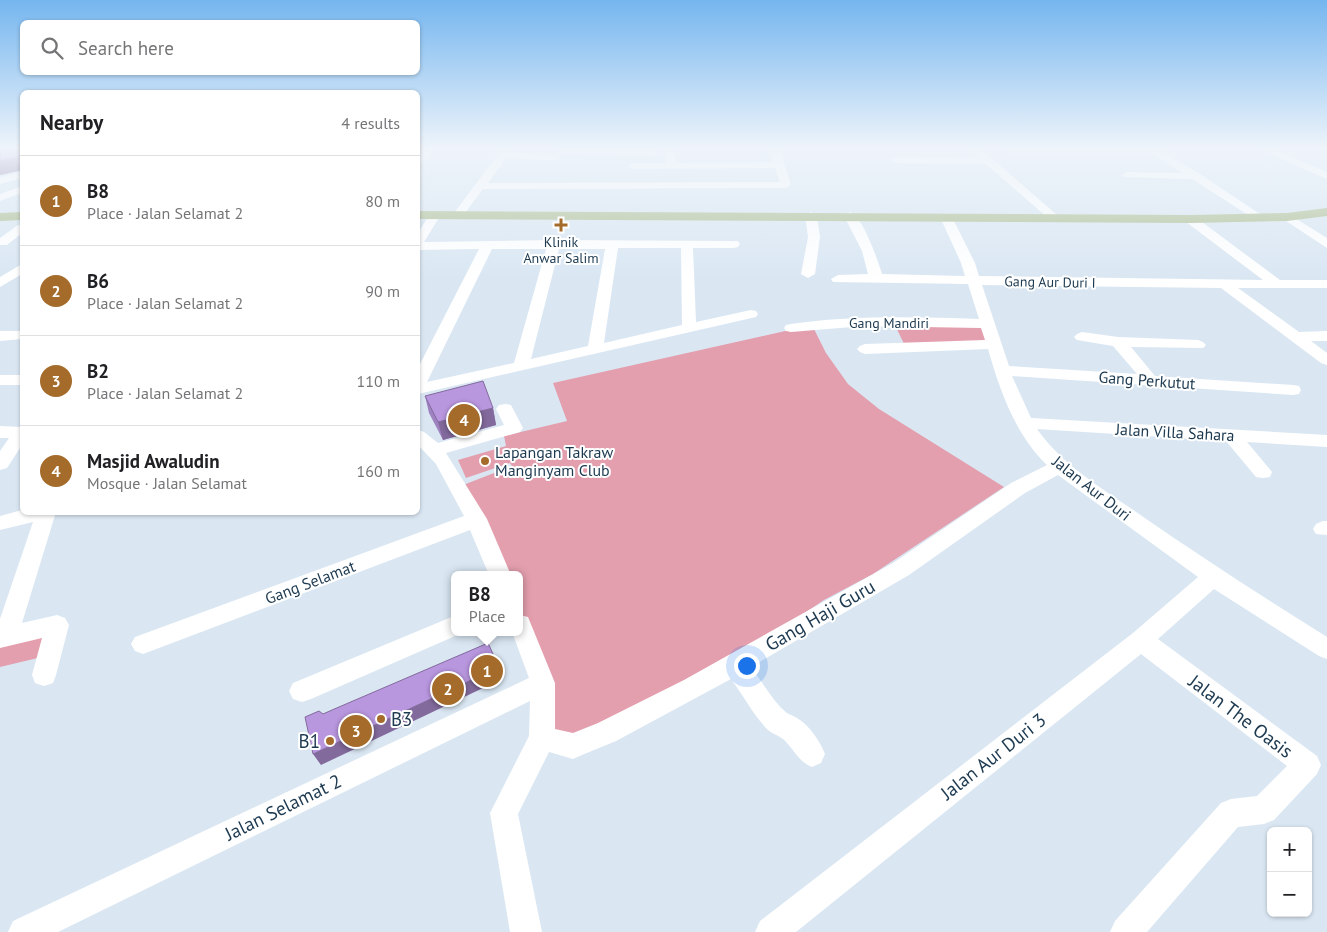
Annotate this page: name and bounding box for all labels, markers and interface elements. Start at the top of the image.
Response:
search box [20,20,420,75]
icon: search [38,34,66,62]
text: Search here [78,36,174,60]
text: Nearby [40,109,103,136]
text: 4 results [341,113,400,133]
text: B8 [87,179,109,203]
text: 1 [51,191,61,211]
text: 80 m [365,191,400,211]
text: Place · Jalan Selamat 2 [87,203,243,223]
marker: Klinik Anwar Salim [554,218,568,232]
place label: Klinik Anwar Salim [523,233,599,267]
text: B6 [87,269,109,293]
street label: Gang Aur Duri I [1004,272,1096,292]
text: 2 [51,281,61,301]
text: 90 m [365,281,400,301]
text: Place · Jalan Selamat 2 [87,293,243,313]
street label: Gang Mandiri [849,314,929,332]
text: B2 [87,359,109,383]
street label: Gang Perkutut [1098,367,1197,393]
text: 3 [51,371,61,391]
text: 110 m [357,371,400,391]
text: Place · Jalan Selamat 2 [87,383,243,403]
pin: 4 [448,401,480,439]
street label: Jalan Villa Sahara [1114,419,1235,445]
place label: Lapangan Takraw Manginyam Club [495,442,613,480]
text: Masjid Awaludin [87,449,220,473]
street label: Jalan Aur Duri [1048,450,1135,525]
marker: Lapangan Takraw Manginyam Club [479,455,491,467]
text: 4 [51,461,61,481]
text: 160 m [357,461,400,481]
text: Mosque · Jalan Selamat [87,473,247,493]
street label: Gang Selamat [262,555,358,608]
popup [451,571,523,636]
street label: Gang Haji Guru [761,574,879,656]
text: B8 [469,582,491,606]
text: Place [469,606,505,626]
pin: 1 [471,652,503,690]
your location [734,653,760,679]
street label: Jalan The Oasis [1183,669,1298,763]
pin: 2 [432,670,464,708]
place label: B3 [391,707,412,731]
street label: Jalan Aur Duri 3 [935,707,1051,805]
pin: 3 [340,712,372,750]
marker: B3 [375,713,387,725]
place label: B1 [299,729,320,753]
marker: B1 [324,735,336,747]
street label: Jalan Selamat 2 [220,768,345,846]
map controls [1267,827,1312,917]
button: + [1267,827,1312,872]
button: − [1267,872,1312,917]

